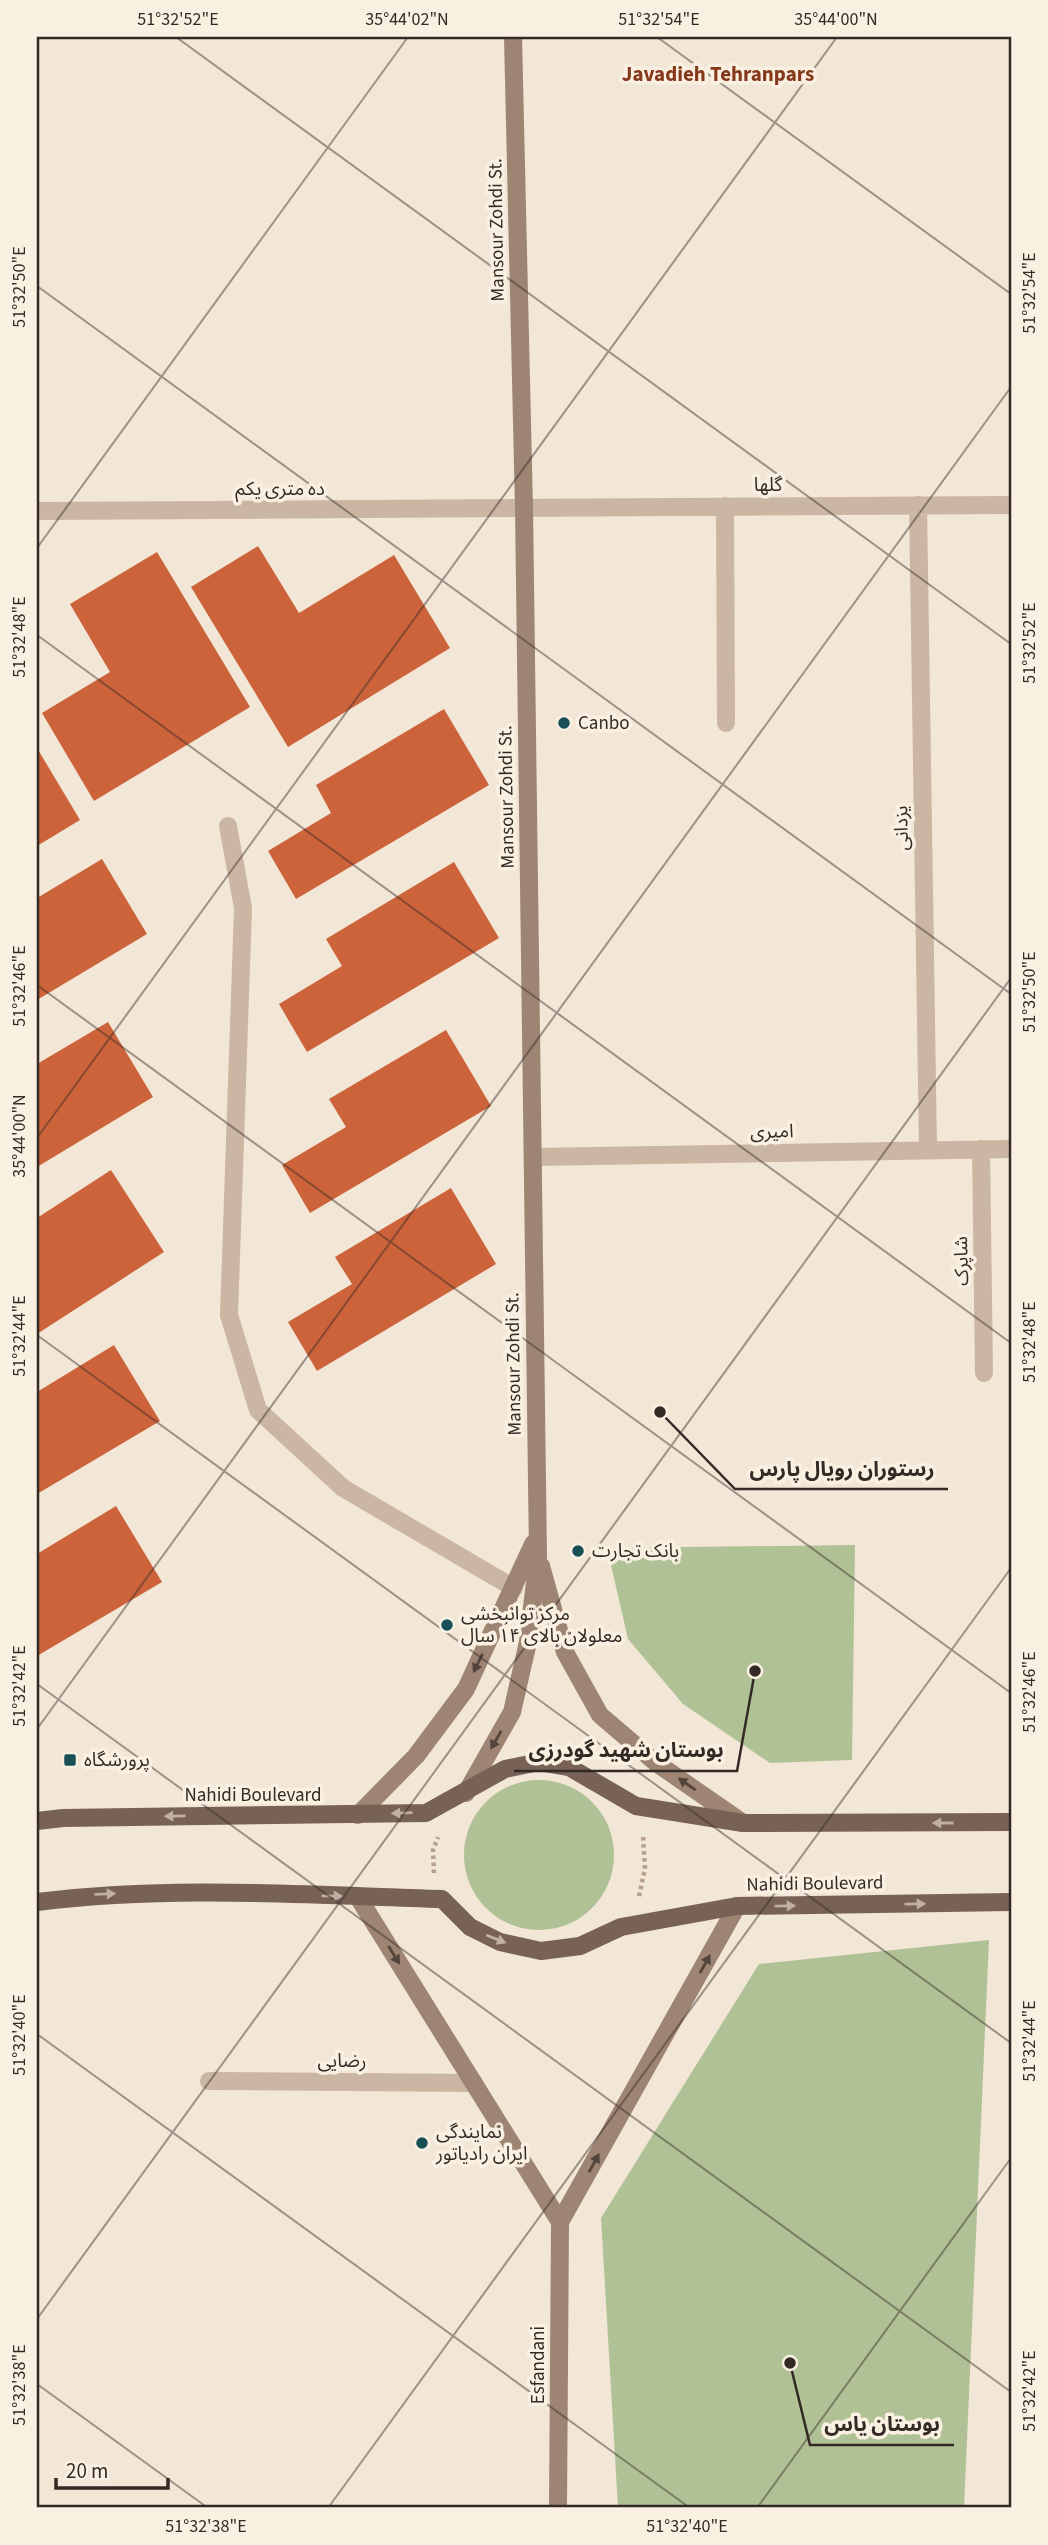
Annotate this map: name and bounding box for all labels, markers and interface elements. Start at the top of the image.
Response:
text: 51°32'52"E [137,7,219,32]
text: 35°44'02"N [365,7,449,32]
text: 51°32'54"E [618,7,700,32]
text: 35°44'00"N [794,7,878,32]
district label: Javadieh Tehranpars [622,59,814,89]
street label: Mansour Zohdi St. [482,158,512,302]
text: 51°32'50"E [7,246,32,328]
text: 51°32'54"E [1017,252,1042,334]
street label: گلها [754,472,784,499]
street label: ده متری یکم [235,476,325,503]
text: 51°32'48"E [7,596,32,678]
text: 51°32'52"E [1017,602,1042,684]
place label: Canbo [578,710,630,737]
marker: Canbo [556,715,572,731]
street label: Mansour Zohdi St. [492,725,522,869]
street label: یزدانی [888,805,916,851]
text: 51°32'46"E [7,945,32,1027]
text: 51°32'50"E [1017,951,1042,1033]
text: 35°44'00"N [7,1094,32,1178]
street label: امیری [750,1118,794,1146]
street label: شاپرک [948,1236,976,1286]
street label: Mansour Zohdi St. [499,1292,529,1436]
text: 51°32'44"E [7,1295,32,1377]
text: 51°32'48"E [1017,1301,1042,1383]
callout: رستوران رویال پارس [735,1447,948,1489]
text: رستوران رویال پارس [749,1454,935,1484]
place label: بانک تجارت [592,1538,679,1565]
marker: بانک تجارت [570,1543,586,1559]
place label: مرکز توانبخشی معلولان بالای ۱۴ سال [461,1601,623,1650]
marker: مرکز توانبخشی معلولان بالای ۱۴ سال [439,1617,455,1633]
text: 51°32'42"E [7,1645,32,1727]
text: 51°32'46"E [1017,1651,1042,1733]
one-way arrow [473,1653,484,1673]
callout: بوستان شهید گودرزی [514,1729,737,1771]
one-way arrow [490,1731,502,1750]
text: بوستان شهید گودرزی [528,1735,724,1765]
place label: پرورشگاه [84,1747,150,1774]
marker: پرورشگاه [62,1752,78,1768]
one-way arrow [678,1777,696,1791]
street label: Nahidi Boulevard [184,1782,322,1809]
one-way arrow [391,1808,413,1819]
one-way arrow [163,1810,185,1822]
one-way arrow [932,1817,954,1829]
street label: Nahidi Boulevard [746,1869,884,1899]
one-way arrow [94,1889,116,1900]
one-way arrow [321,1890,343,1902]
one-way arrow [905,1898,927,1909]
one-way arrow [774,1900,796,1912]
one-way arrow [485,1933,506,1944]
one-way arrow [388,1945,401,1964]
one-way arrow [699,1954,711,1974]
text: 51°32'40"E [7,1994,32,2076]
text: 51°32'44"E [1017,2000,1042,2082]
street label: رضایی [318,2048,366,2075]
place label: نمایندگی ایران رادیاتور [435,2119,528,2168]
marker: نمایندگی ایران رادیاتور [414,2135,430,2151]
one-way arrow [588,2153,600,2172]
street label: Esfandani [525,2326,552,2404]
text: 51°32'38"E [7,2344,32,2426]
text: 51°32'42"E [1017,2350,1042,2432]
callout: بوستان یاس [810,2403,954,2445]
text: بوستان یاس [824,2409,940,2439]
scale bar [56,2447,168,2491]
text: 20 m [66,2456,108,2486]
text: 51°32'38"E [165,2514,247,2539]
text: 51°32'40"E [646,2514,728,2539]

